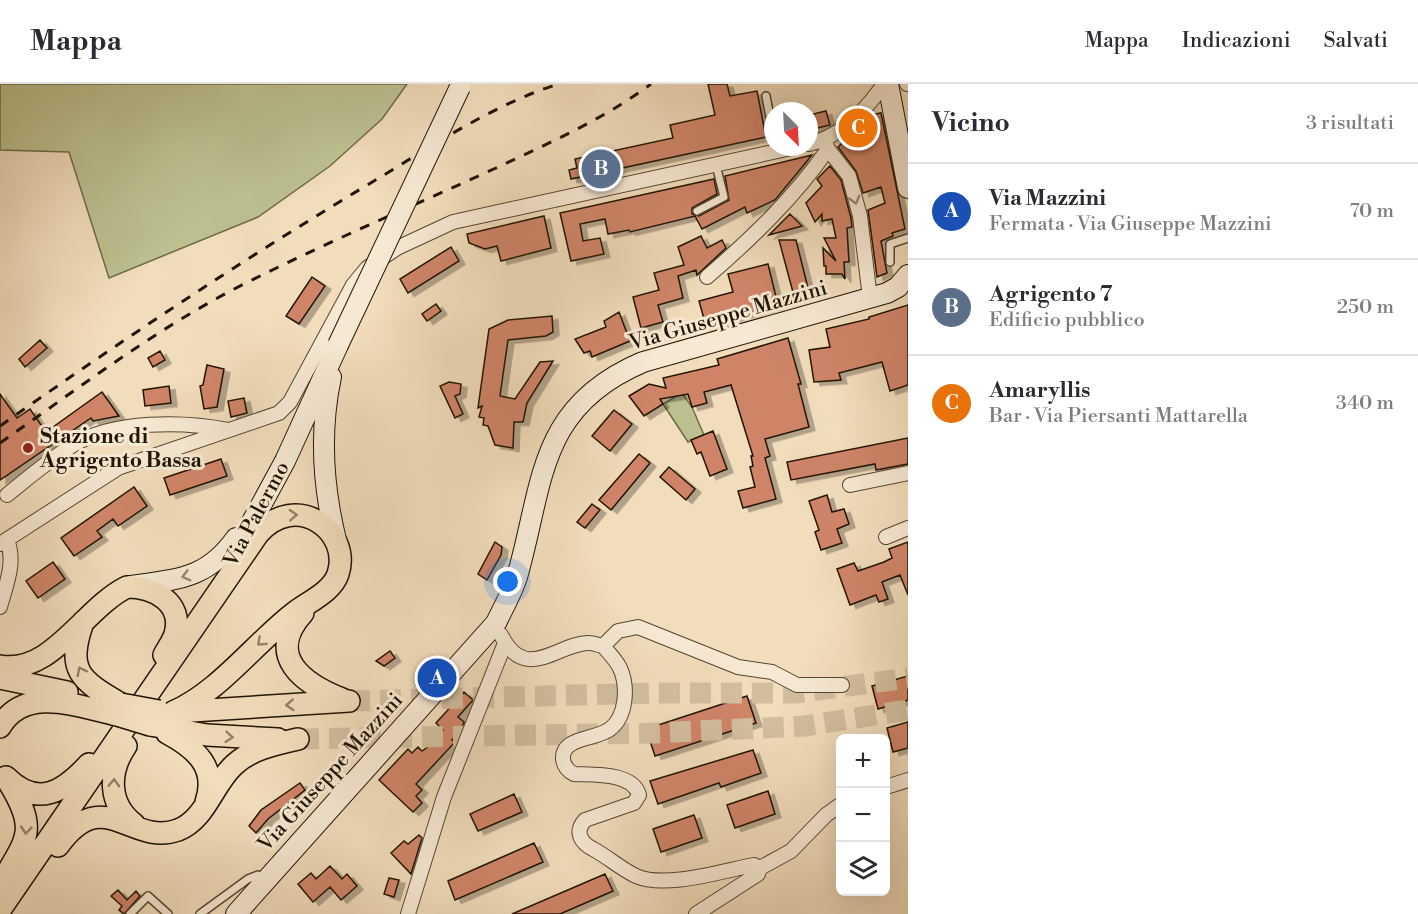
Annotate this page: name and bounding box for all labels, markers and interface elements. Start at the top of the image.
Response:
text: Mappa [30,24,122,59]
text: Mappa [1085,28,1149,54]
text: Indicazioni [1182,28,1291,54]
text: Salvati [1324,28,1388,54]
north arrow [764,102,818,156]
pin: C [838,106,878,150]
text: Vicino [932,107,1010,139]
text: 3 risultati [1306,111,1394,136]
pin: B [582,146,620,191]
text: Via Mazzini [989,185,1106,212]
one-way arrow [848,194,860,205]
text: A [944,199,959,224]
text: 70 m [1350,199,1394,224]
text: Fermata · Via Giuseppe Mazzini [989,212,1272,237]
street label: Via Giuseppe Mazzini [625,275,830,357]
text: Agrigento 7 [989,281,1112,308]
text: B [944,295,959,320]
text: 250 m [1337,295,1394,320]
text: Edificio pubblico [989,308,1145,333]
text: Amaryllis [989,377,1090,404]
text: C [944,391,959,416]
text: 340 m [1336,391,1394,416]
text: Bar · Via Piersanti Mattarella [989,404,1248,429]
place label: Stazione di Agrigento Bassa [39,424,203,474]
marker: Stazione di Agrigento Bassa [21,441,35,455]
street label: Via Palermo [218,457,296,573]
one-way arrow [288,509,297,522]
your location [493,567,522,596]
one-way arrow [181,569,192,581]
one-way arrow [257,635,268,646]
pin: A [418,656,456,700]
one-way arrow [77,666,89,677]
street label: Via Giuseppe Mazzini [252,688,409,858]
one-way arrow [286,699,295,712]
one-way arrow [224,730,233,743]
map controls [836,734,890,896]
button: + [836,734,890,788]
one-way arrow [108,778,121,787]
button: − [836,788,890,842]
one-way arrow [20,826,33,835]
button: layers [836,842,890,896]

